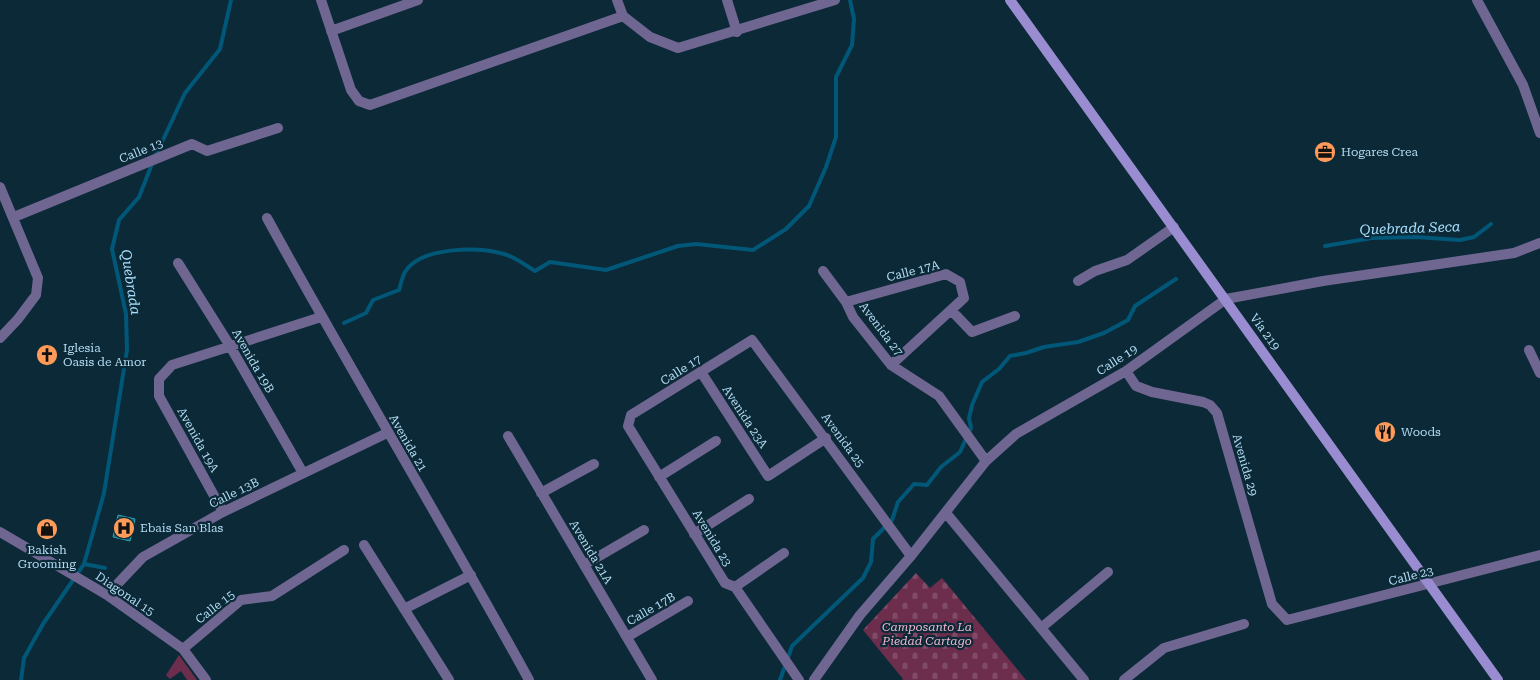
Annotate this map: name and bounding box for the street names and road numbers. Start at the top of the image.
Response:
street label: Calle 13 [117,136,165,166]
street label: Calle 17A [885,258,941,284]
street label: Avenida 27 [856,299,906,359]
street label: Vía 219 [1247,311,1283,353]
street label: Avenida 19B [229,326,277,396]
street label: Calle 19 [1094,342,1140,378]
street label: Calle 17 [658,352,704,388]
street label: Avenida 23A [720,383,771,451]
street label: Avenida 19A [174,405,222,475]
street label: Avenida 25 [819,410,868,470]
street label: Avenida 21 [386,412,430,474]
street label: Avenida 29 [1230,433,1261,498]
street label: Calle 13B [207,475,261,511]
street label: Avenida 23 [690,507,735,569]
street label: Avenida 21A [566,518,616,587]
street label: Calle 23 [1387,564,1435,588]
street label: Diagonal 15 [93,569,157,619]
street label: Calle 15 [193,587,237,627]
street label: Calle 17B [624,590,678,628]

